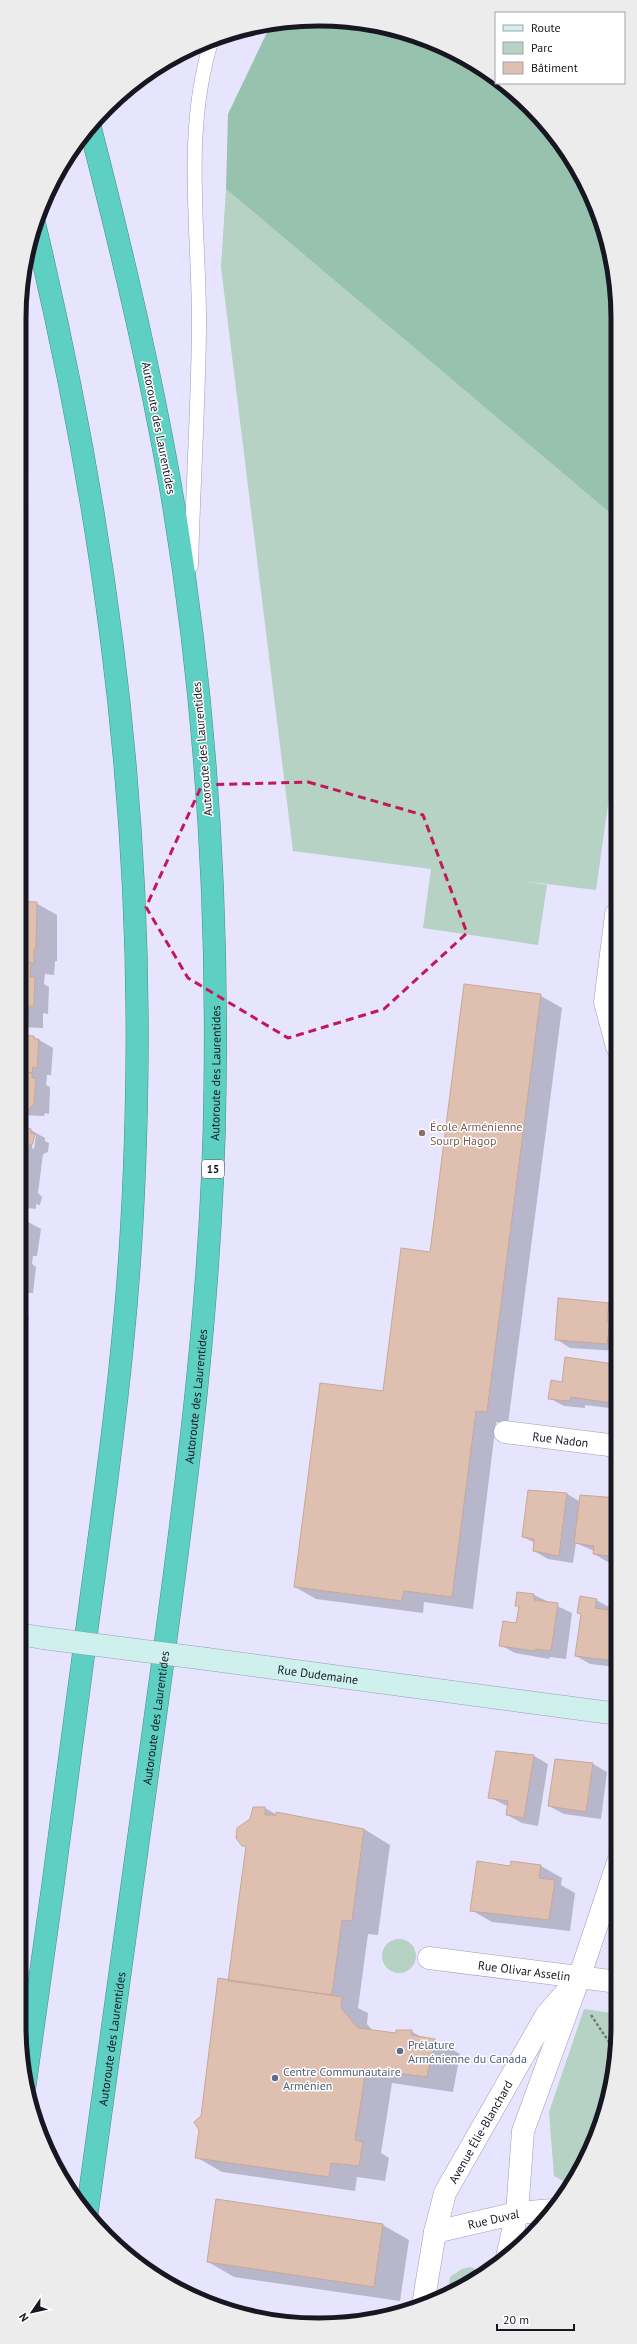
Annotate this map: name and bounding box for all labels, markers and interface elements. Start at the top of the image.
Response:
legend [495,12,625,84]
text: Route [531,20,561,35]
text: Parc [531,40,553,55]
text: Bâtiment [531,60,578,75]
street label: Autoroute des Laurentides [139,360,179,496]
street label: Autoroute des Laurentides [189,681,215,817]
street label: Autoroute des Laurentides [206,1005,223,1141]
place label: École Arménienne Sourp Hagop [430,1119,522,1148]
marker: École Arménienne Sourp Hagop [417,1128,427,1138]
road number: 15 [202,1160,224,1178]
street label: Autoroute des Laurentides [181,1328,210,1464]
street label: Rue Nadon [532,1428,589,1450]
street label: Autoroute des Laurentides [139,1650,172,1786]
street label: Rue Dudemaine [277,1661,359,1687]
street label: Rue Olivar Asselin [477,1957,571,1983]
street label: Autoroute des Laurentides [95,1971,128,2107]
place label: Prélature Arménienne du Canada [408,2037,527,2066]
marker: Prélature Arménienne du Canada [395,2046,405,2056]
place label: Centre Communautaire Arménien [283,2064,401,2093]
marker: Centre Communautaire Arménien [270,2073,280,2083]
street label: Avenue Élie-Blanchard [445,2077,515,2186]
street label: Rue Duval [466,2205,520,2232]
north arrow [12,2292,52,2332]
scale bar [497,2306,574,2332]
text: N [16,2311,32,2325]
text: 20 m [503,2312,529,2327]

